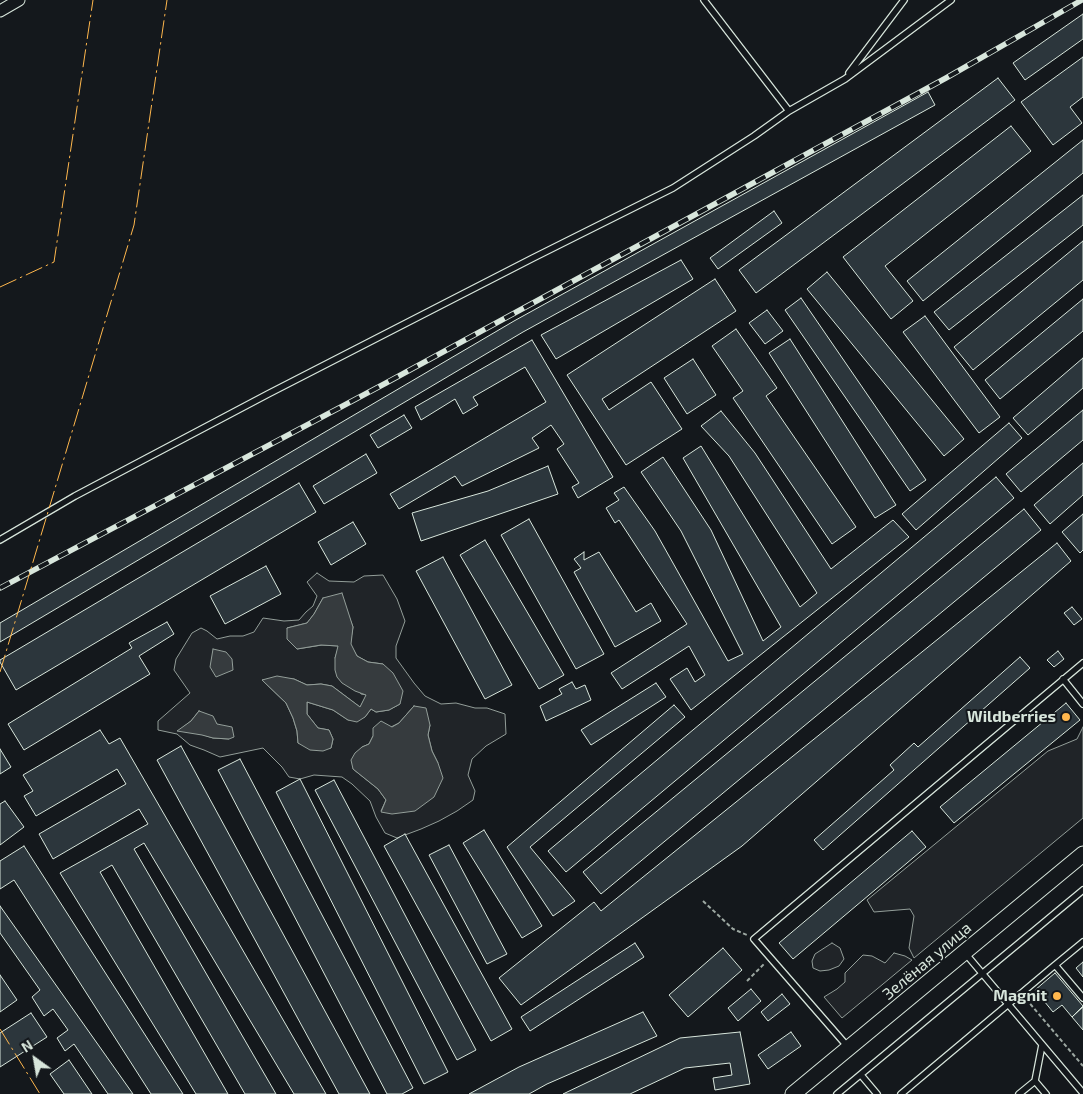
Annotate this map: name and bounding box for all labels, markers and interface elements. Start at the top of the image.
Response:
place label: Wildberries [967,707,1056,727]
marker: Wildberries [1060,711,1072,723]
street label: Зелёная улица [879,918,975,1004]
place label: Magnit [993,986,1047,1006]
marker: Magnit [1051,990,1063,1002]
north arrow [10,1034,60,1084]
text: N [18,1036,36,1056]

